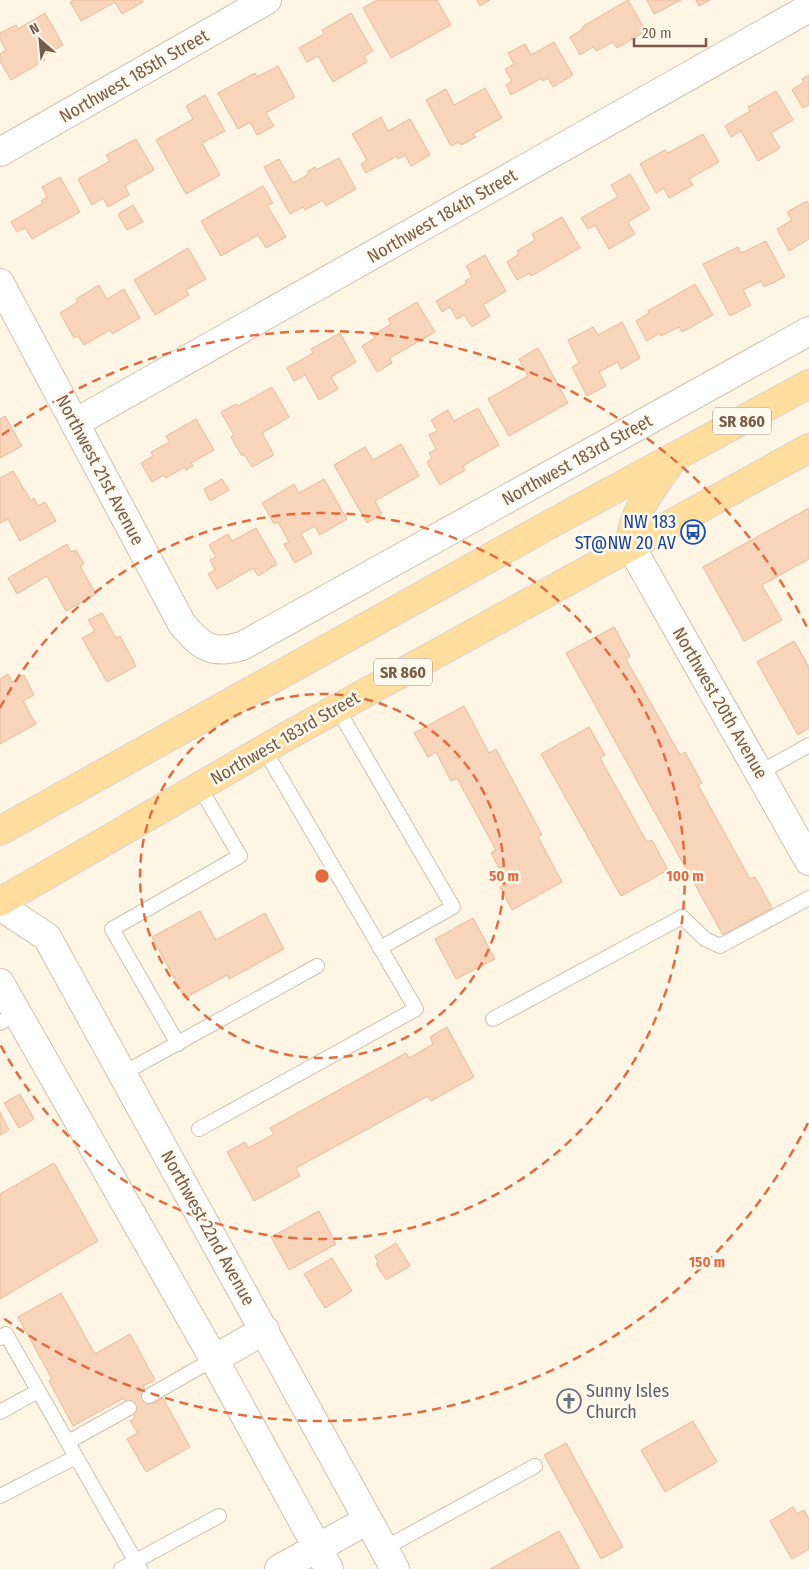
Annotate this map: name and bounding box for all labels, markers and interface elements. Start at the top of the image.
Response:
north arrow [15,15,65,65]
scale bar [634,15,706,47]
text: N [27,19,42,38]
street label: Northwest 185th Street [56,24,213,128]
text: 20 m [642,24,672,42]
street label: Northwest 184th Street [363,164,521,268]
street label: Northwest 21st Avenue [51,391,149,549]
road number: SR 860 [713,408,771,434]
street label: Northwest 183rd Street [498,409,656,510]
place label: NW 183 ST@NW 20 AV [575,511,677,554]
bus stop icon: NW 183 ST@NW 20 AV [680,519,706,545]
street label: Northwest 20th Avenue [668,623,772,783]
road number: SR 860 [374,659,432,686]
street label: Northwest 183rd Street [206,686,364,790]
centre of rings [313,867,331,885]
text: 50 m [489,867,519,885]
text: 100 m [666,867,704,885]
street label: Northwest 22nd Avenue [156,1147,260,1309]
text: 150 m [689,1253,725,1271]
place label: Sunny Isles Church [586,1380,669,1423]
church icon: Sunny Isles Church [556,1388,582,1414]

